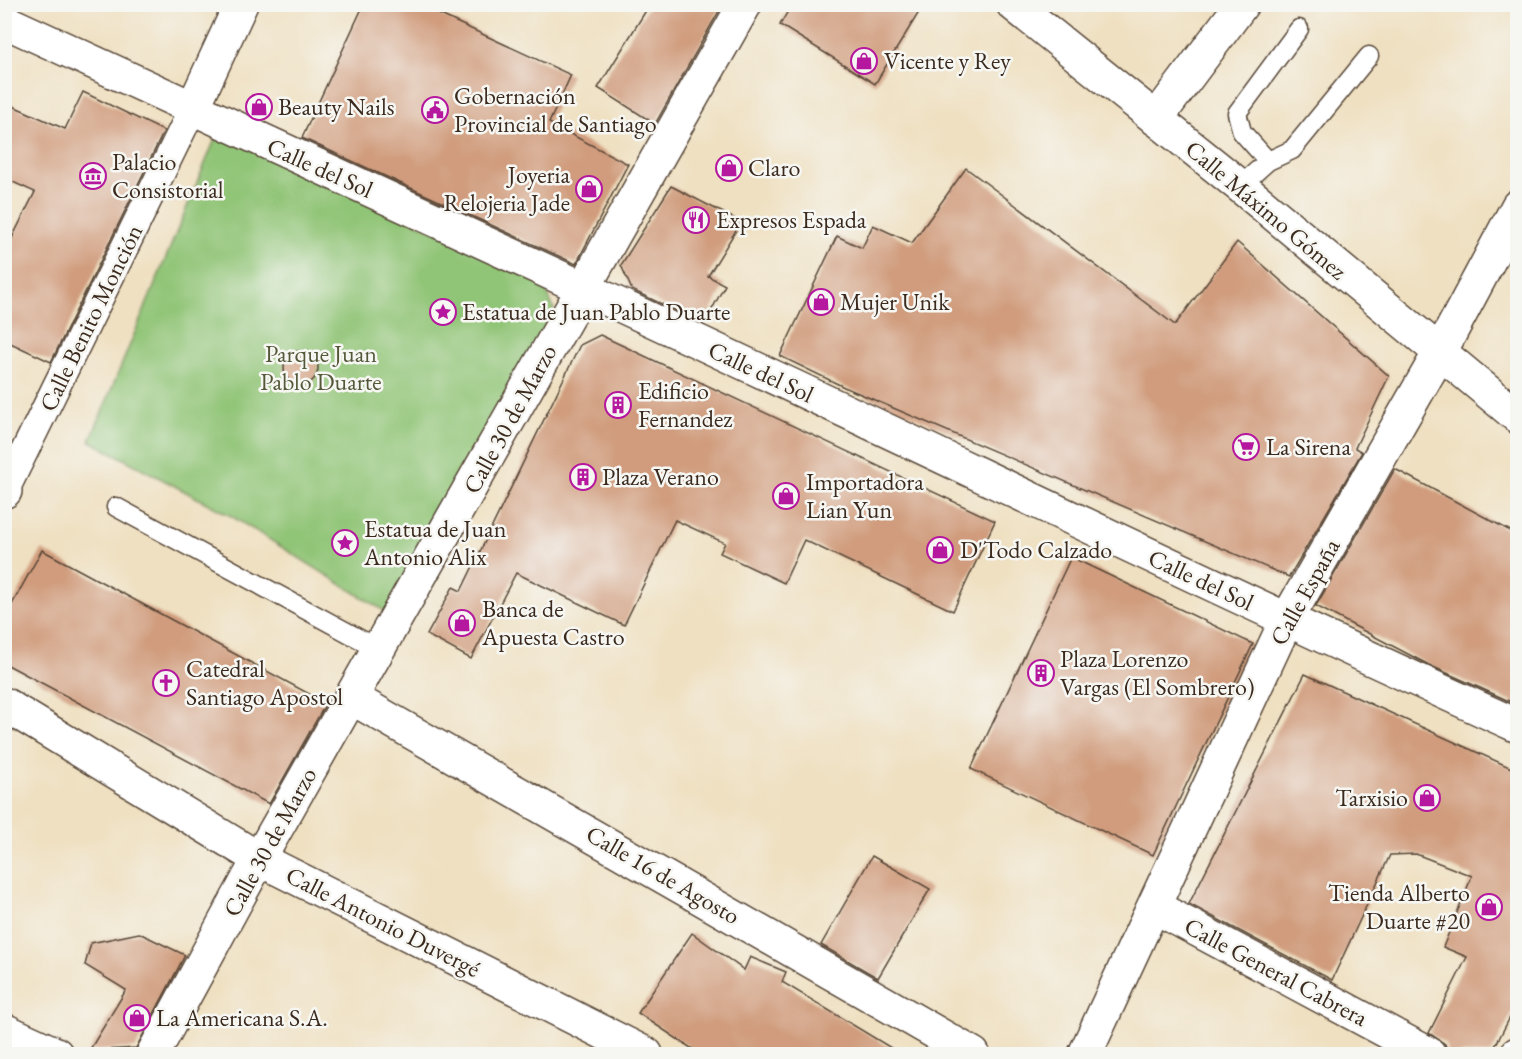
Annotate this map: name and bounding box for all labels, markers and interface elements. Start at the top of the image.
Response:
place label: Vicente y Rey [884,45,1011,76]
shop icon: Vicente y Rey [849,46,879,76]
place label: Gobernación Provincial de Santiago [454,80,657,139]
place label: Beauty Nails [278,91,395,122]
shop icon: Beauty Nails [244,92,274,122]
public building icon: Gobernación Provincial de Santiago [420,95,450,125]
street label: Calle del Sol [262,130,378,205]
street label: Calle Máximo Gómez [1179,133,1353,286]
place label: Palacio Consistorial [112,146,224,205]
place label: Claro [748,152,800,183]
shop icon: Claro [714,153,744,183]
place label: Joyeria Relojeria Jade [444,159,570,218]
museum icon: Palacio Consistorial [78,161,108,191]
shop icon: Joyeria Relojeria Jade [574,174,604,204]
place label: Expresos Espada [716,204,867,235]
restaurant icon: Expresos Espada [681,205,711,235]
street label: Calle Benito Monción [32,219,149,416]
place label: Mujer Unik [840,286,950,317]
shop icon: Mujer Unik [806,287,836,317]
place label: Estatua de Juan Pablo Duarte [462,296,730,327]
place icon: Estatua de Juan Pablo Duarte [428,297,458,327]
street label: Calle del Sol [704,334,819,410]
park label: Parque Juan Pablo Duarte [260,338,382,397]
street label: Calle 30 de Marzo [456,339,563,499]
place label: Edificio Fernandez [638,375,732,434]
building icon: Edificio Fernandez [603,390,633,420]
place label: La Sirena [1266,431,1351,462]
supermarket icon: La Sirena [1231,432,1261,462]
place label: Plaza Verano [602,461,719,492]
building icon: Plaza Verano [568,462,598,492]
place label: Importadora Lian Yun [806,466,924,525]
shop icon: Importadora Lian Yun [771,481,801,511]
place label: Estatua de Juan Antonio Alix [363,513,507,572]
place icon: Estatua de Juan Antonio Alix [330,528,360,558]
street label: Calle España [1263,533,1347,651]
place label: D'Todo Calzado [960,534,1112,565]
shop icon: D'Todo Calzado [925,535,955,565]
street label: Calle del Sol [1144,542,1259,618]
place label: Banca de Apuesta Castro [481,593,625,652]
shop icon: Banca de Apuesta Castro [447,608,477,638]
place label: Plaza Lorenzo Vargas (El Sombrero) [1060,643,1254,702]
place label: Catedral Santiago Apostol [186,653,343,712]
building icon: Plaza Lorenzo Vargas (El Sombrero) [1026,658,1056,688]
church icon: Catedral Santiago Apostol [151,668,181,698]
street label: Calle 30 de Marzo [216,762,323,922]
place label: Tarxisio [1335,782,1408,813]
shop icon: Tarxisio [1412,783,1442,813]
street label: Calle 16 de Agosto [581,818,746,931]
street label: Calle Antonio Duvergé [281,859,486,984]
place label: Tienda Alberto Duarte #20 [1328,877,1470,936]
shop icon: Tienda Alberto Duarte #20 [1474,892,1504,922]
street label: Calle General Cabrera [1179,910,1374,1033]
place label: La Americana S.A. [156,1002,328,1033]
shop icon: La Americana S.A. [122,1003,152,1033]

